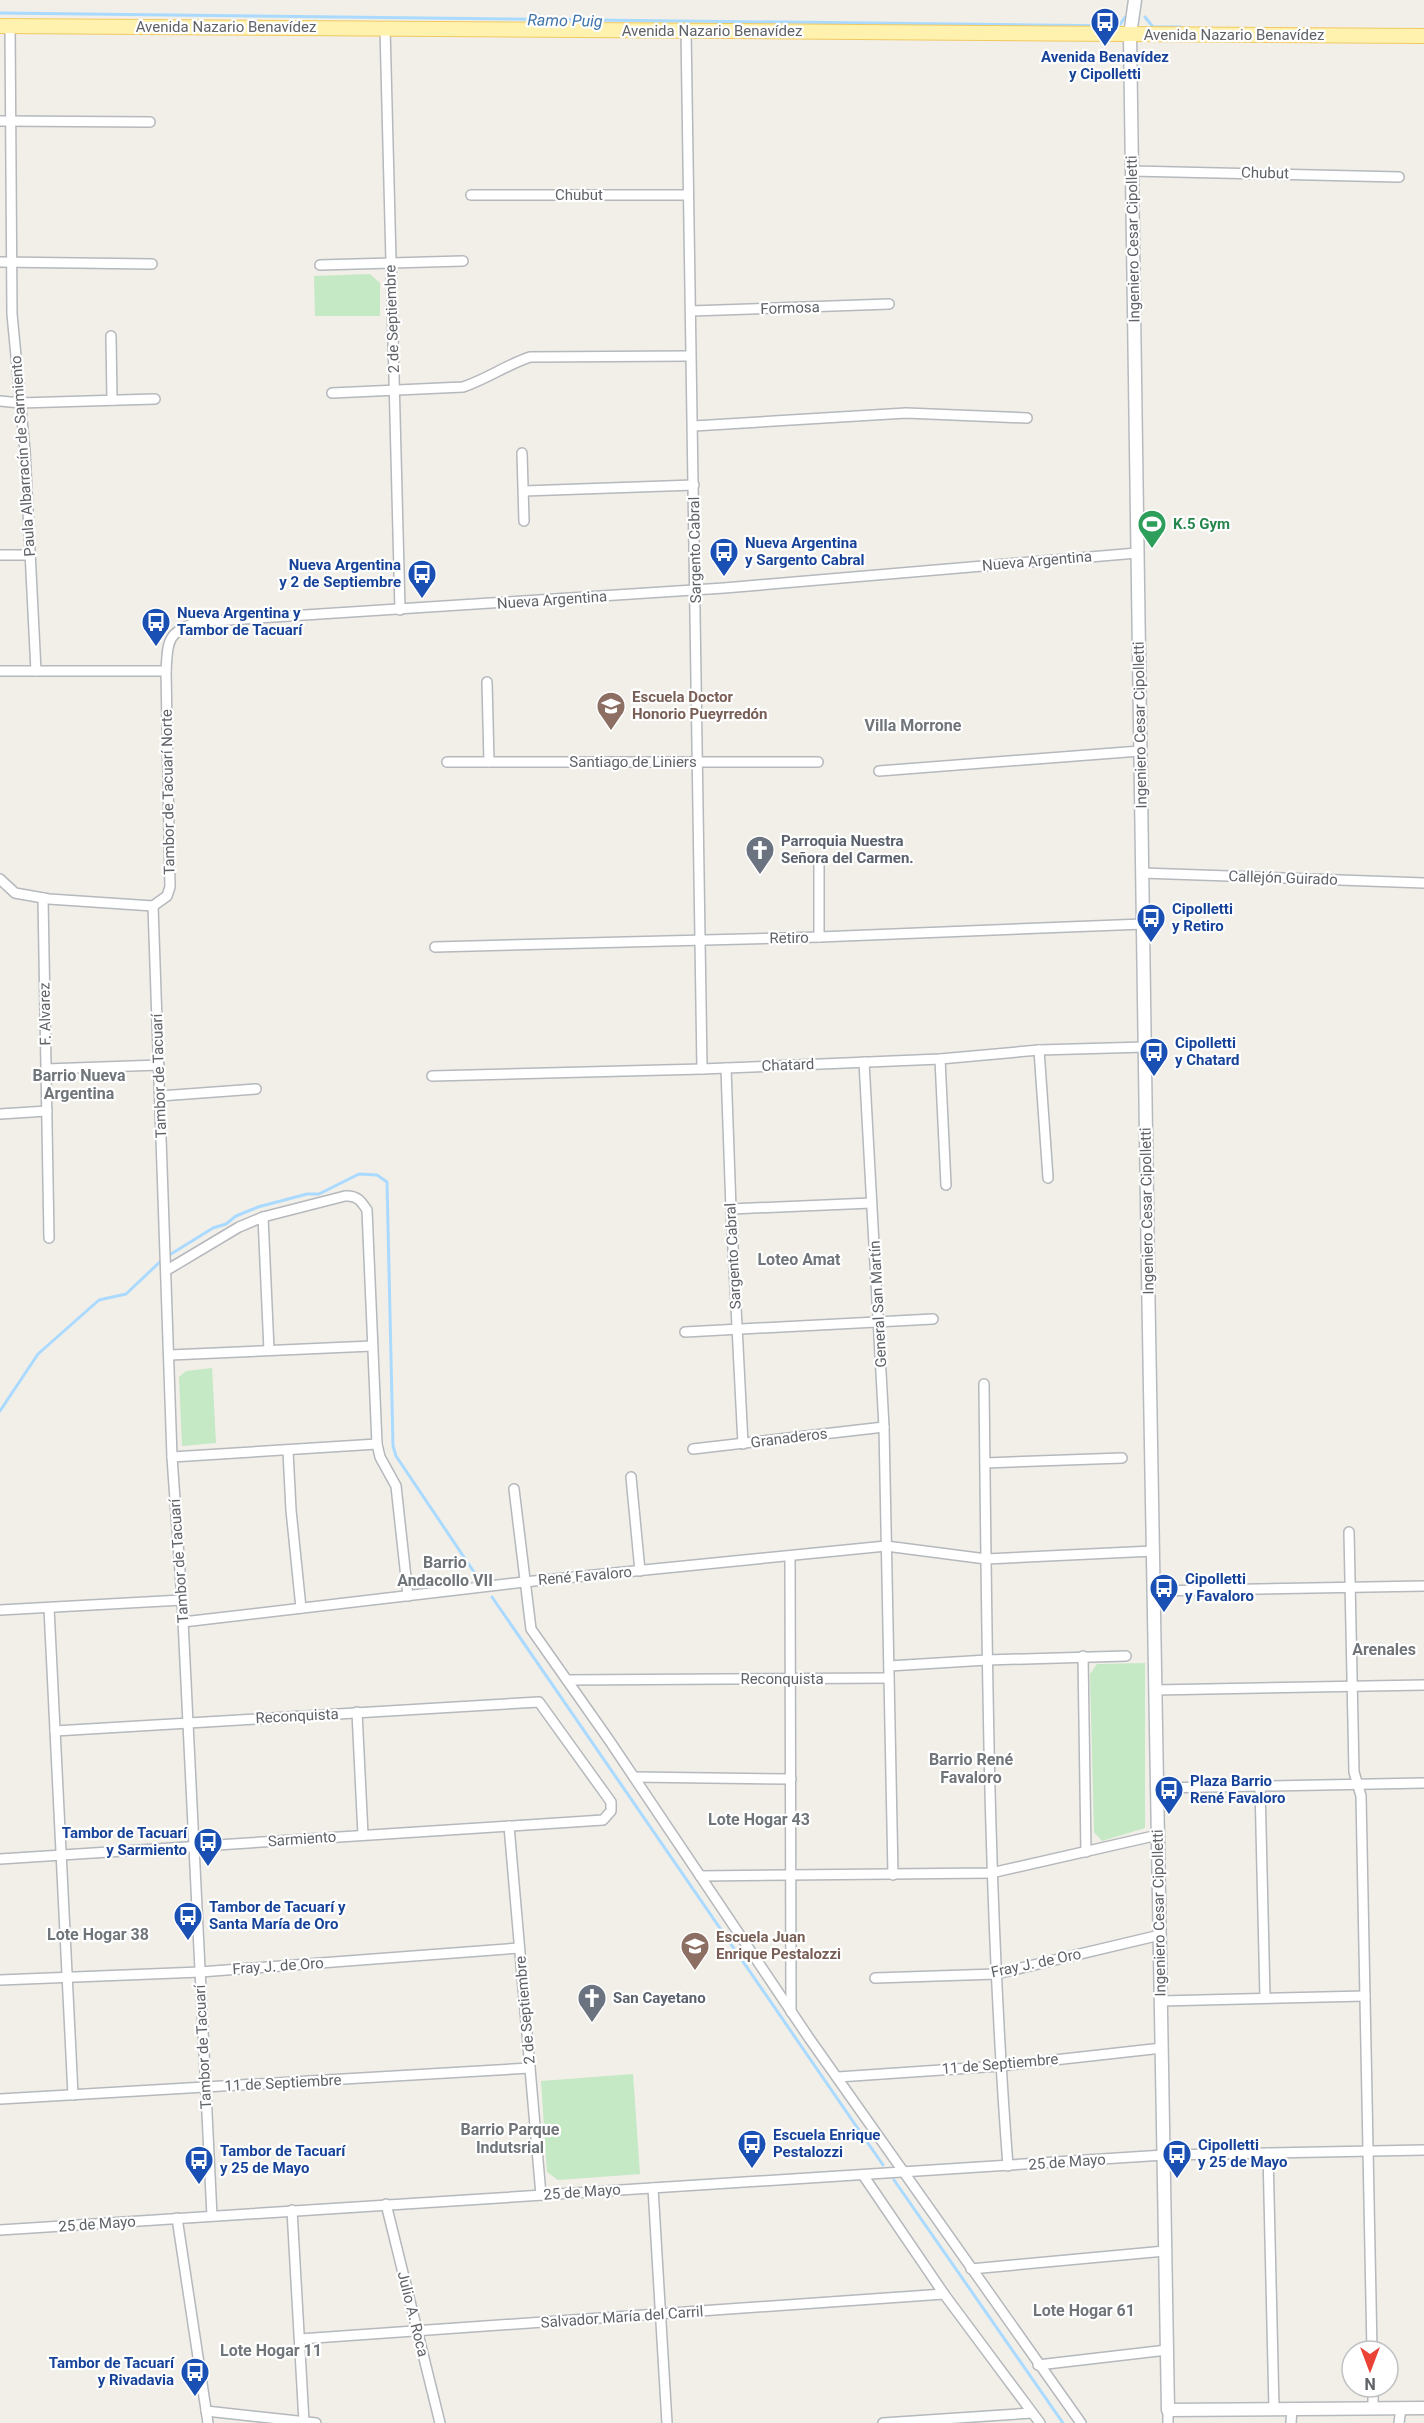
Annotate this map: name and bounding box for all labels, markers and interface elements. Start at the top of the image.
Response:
bus stop icon: Avenida Benavídez y Cipolletti [1089,6,1121,48]
water label: Ramo Puig [527,10,603,31]
street label: Avenida Nazario Benavídez [136,18,316,36]
street label: Avenida Nazario Benavídez [622,22,802,40]
street label: Avenida Nazario Benavídez [1144,26,1324,44]
place label: Avenida Benavídez y Cipolletti [1041,48,1169,83]
street label: Ingeniero Cesar Cipolletti [1123,155,1143,323]
street label: Chubut [1241,164,1289,182]
street label: Chubut [555,186,603,204]
street label: 2 de Septiembre [381,264,403,374]
street label: Formosa [760,298,820,318]
street label: Paula Albarracín de Sarmiento [7,355,39,557]
street label: Sargento Cabral [685,497,705,603]
sports icon: K.5 Gym [1136,508,1168,550]
place label: K.5 Gym [1173,515,1230,533]
place label: Nueva Argentina y Sargento Cabral [745,534,865,569]
bus stop icon: Nueva Argentina y Sargento Cabral [708,536,740,578]
street label: Nueva Argentina [981,547,1093,575]
place label: Nueva Argentina y 2 de Septiembre [279,556,401,591]
bus stop icon: Nueva Argentina y 2 de Septiembre [406,558,438,600]
street label: Nueva Argentina [496,587,608,613]
place label: Nueva Argentina y Tambor de Tacuarí [177,604,303,639]
bus stop icon: Nueva Argentina y Tambor de Tacuarí [140,606,172,648]
street label: Ingeniero Cesar Cipolletti [1130,641,1150,809]
place label: Escuela Doctor Honorio Pueyrredón [632,688,767,723]
school or university icon: Escuela Doctor Honorio Pueyrredón [595,690,627,732]
street label: Tambor de Tacuarí Norte [158,709,178,875]
district label: Villa Morrone [865,716,962,735]
street label: Santiago de Liniers [569,753,697,771]
place label: Parroquia Nuestra Señora del Carmen. [781,832,914,867]
church icon: Parroquia Nuestra Señora del Carmen. [744,834,776,876]
street label: Callejón Guirado [1228,867,1338,889]
place label: Cipolletti y Retiro [1172,900,1233,935]
bus stop icon: Cipolletti y Retiro [1135,902,1167,944]
street label: Retiro [769,929,809,947]
street label: F. Alvarez [35,982,55,1046]
street label: Tambor de Tacuarí [148,1012,170,1138]
place label: Cipolletti y Chatard [1175,1034,1239,1069]
bus stop icon: Cipolletti y Chatard [1138,1036,1170,1078]
street label: Chatard [761,1055,815,1075]
district label: Barrio Nueva Argentina [32,1066,126,1103]
street label: Ingeniero Cesar Cipolletti [1137,1127,1157,1295]
street label: Sargento Cabral [721,1202,745,1310]
street label: General San Martín [866,1240,890,1368]
district label: Loteo Amat [757,1250,841,1269]
street label: Granaderos [750,1424,828,1452]
street label: Tambor de Tacuarí [166,1497,192,1624]
district label: Barrio Andacollo VII [397,1553,493,1590]
street label: René Favaloro [537,1563,633,1589]
place label: Cipolletti y Favaloro [1185,1570,1254,1605]
bus stop icon: Cipolletti y Favaloro [1148,1572,1180,1614]
district label: Arenales [1352,1640,1416,1659]
street label: Reconquista [740,1670,824,1688]
street label: Reconquista [255,1705,339,1727]
district label: Barrio René Favaloro [929,1750,1013,1787]
place label: Plaza Barrio René Favaloro [1190,1772,1286,1807]
bus stop icon: Plaza Barrio René Favaloro [1153,1774,1185,1816]
district label: Lote Hogar 43 [708,1810,810,1829]
place label: Tambor de Tacuarí y Sarmiento [62,1824,188,1859]
bus stop icon: Tambor de Tacuarí y Sarmiento [192,1826,224,1868]
street label: Sarmiento [267,1828,337,1850]
street label: Ingeniero Cesar Cipolletti [1149,1829,1169,1997]
place label: Tambor de Tacuarí y Santa María de Oro [209,1898,346,1933]
bus stop icon: Tambor de Tacuarí y Santa María de Oro [172,1900,204,1942]
district label: Lote Hogar 38 [47,1925,149,1944]
place label: Escuela Juan Enrique Pestalozzi [716,1928,841,1963]
school or university icon: Escuela Juan Enrique Pestalozzi [679,1930,711,1972]
street label: Fray J. de Oro [989,1945,1083,1981]
street label: Fray J. de Oro [232,1954,324,1978]
street label: 2 de Septiembre [511,1955,539,2065]
church icon: San Cayetano [576,1982,608,2024]
street label: Tambor de Tacuarí [191,1983,215,2110]
place label: San Cayetano [613,1989,706,2007]
street label: 11 de Septiembre [941,2050,1059,2078]
street label: 11 de Septiembre [224,2071,342,2095]
district label: Barrio Parque Indutsrial [461,2120,560,2157]
place label: Escuela Enrique Pestalozzi [773,2126,880,2161]
bus stop icon: Escuela Enrique Pestalozzi [736,2128,768,2170]
place label: Cipolletti y 25 de Mayo [1198,2136,1287,2171]
bus stop icon: Cipolletti y 25 de Mayo [1161,2138,1193,2180]
place label: Tambor de Tacuarí y 25 de Mayo [220,2142,346,2177]
bus stop icon: Tambor de Tacuarí y 25 de Mayo [183,2144,215,2186]
street label: 25 de Mayo [1028,2150,1106,2174]
street label: 25 de Mayo [543,2180,621,2204]
street label: 25 de Mayo [58,2212,136,2236]
street label: Julio A. Roca [394,2269,432,2359]
district label: Lote Hogar 61 [1033,2301,1135,2320]
street label: Salvador María del Carril [540,2302,704,2332]
north arrow [1340,2339,1400,2399]
district label: Lote Hogar 11 [220,2341,322,2360]
place label: Tambor de Tacuarí y Rivadavia [49,2354,175,2389]
bus stop icon: Tambor de Tacuarí y Rivadavia [179,2356,211,2398]
text: N [1364,2374,1376,2393]

